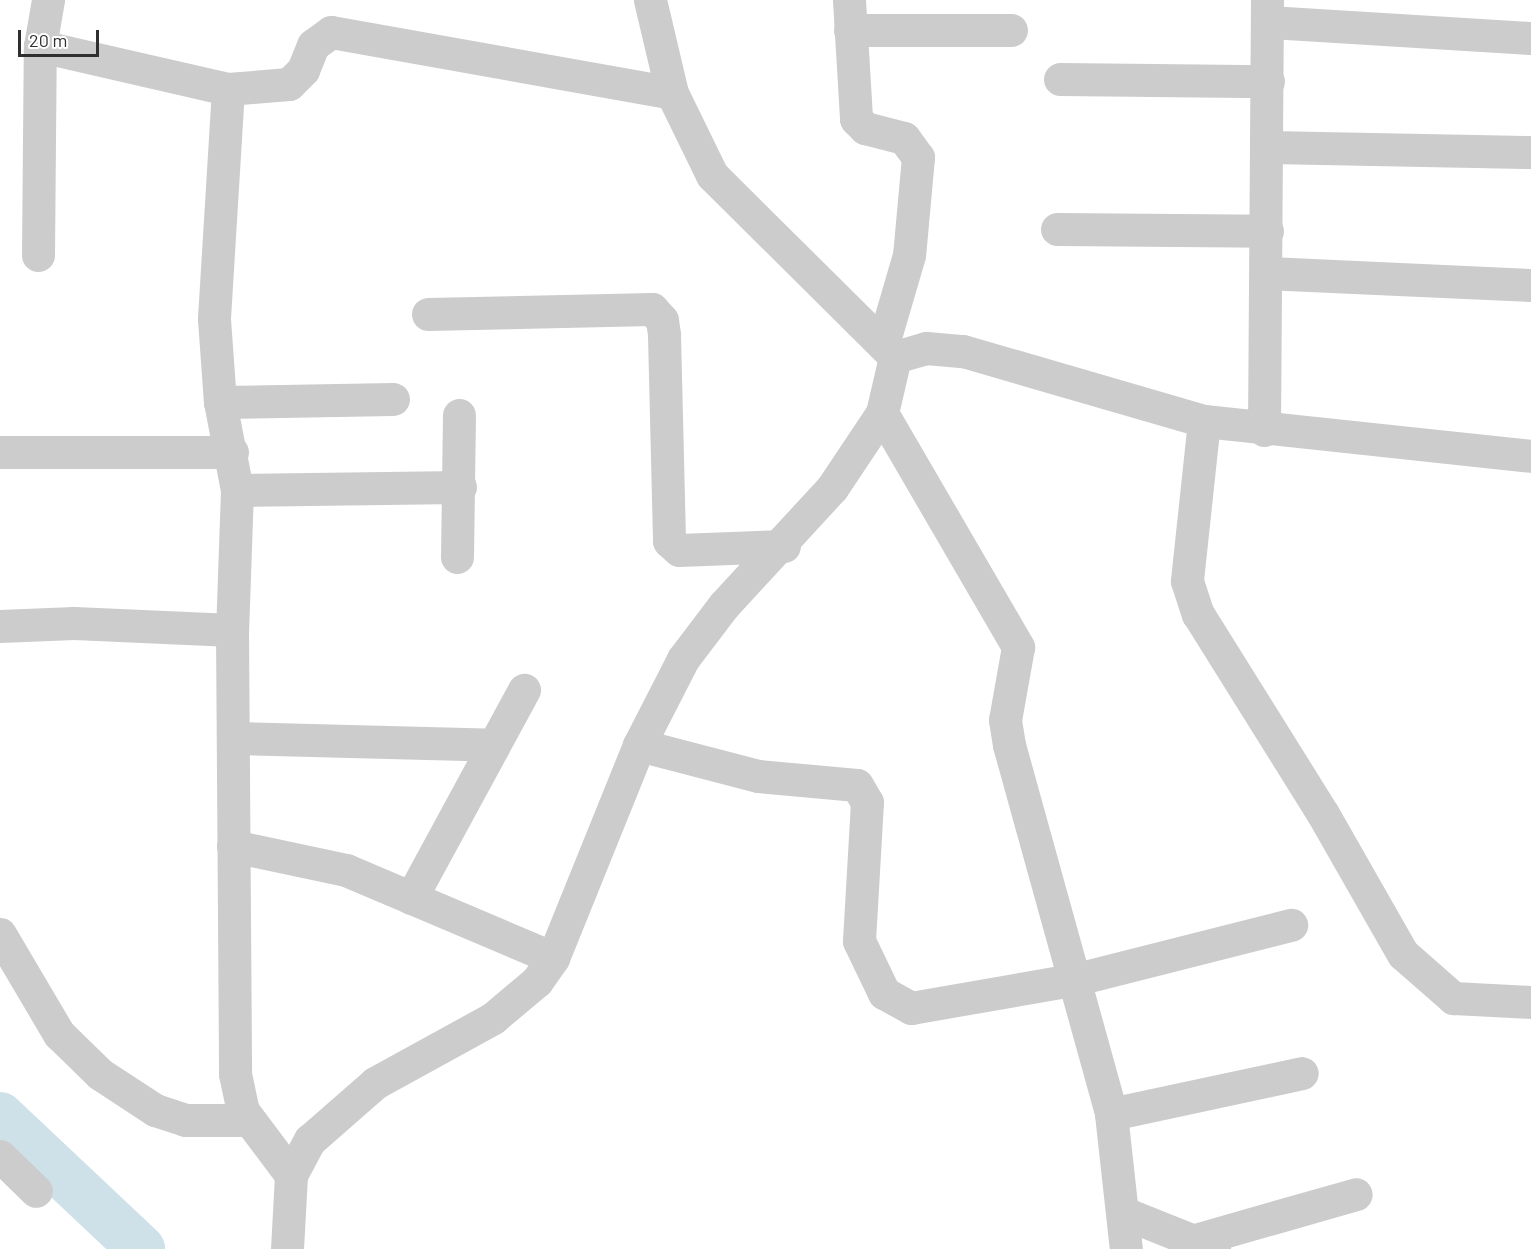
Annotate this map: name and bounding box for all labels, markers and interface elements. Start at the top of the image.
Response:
scale bar [21,18,102,56]
text: 20 m [29,29,67,51]

